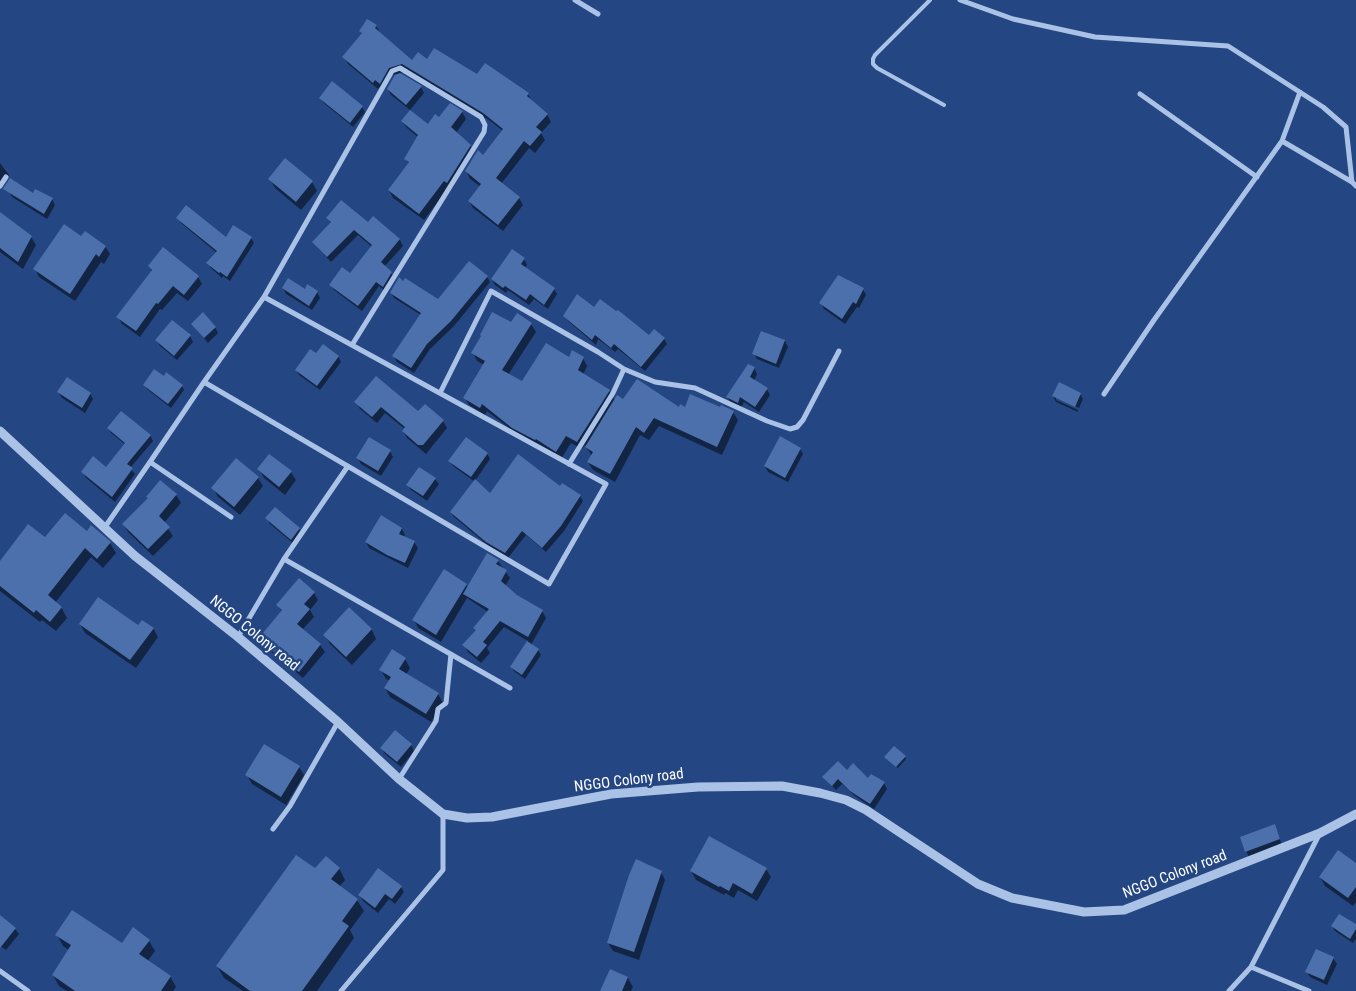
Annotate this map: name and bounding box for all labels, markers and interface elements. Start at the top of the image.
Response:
street label: NGGO Colony road [206,592,302,676]
street label: NGGO Colony road [573,765,685,797]
street label: NGGO Colony road [1120,847,1230,903]

